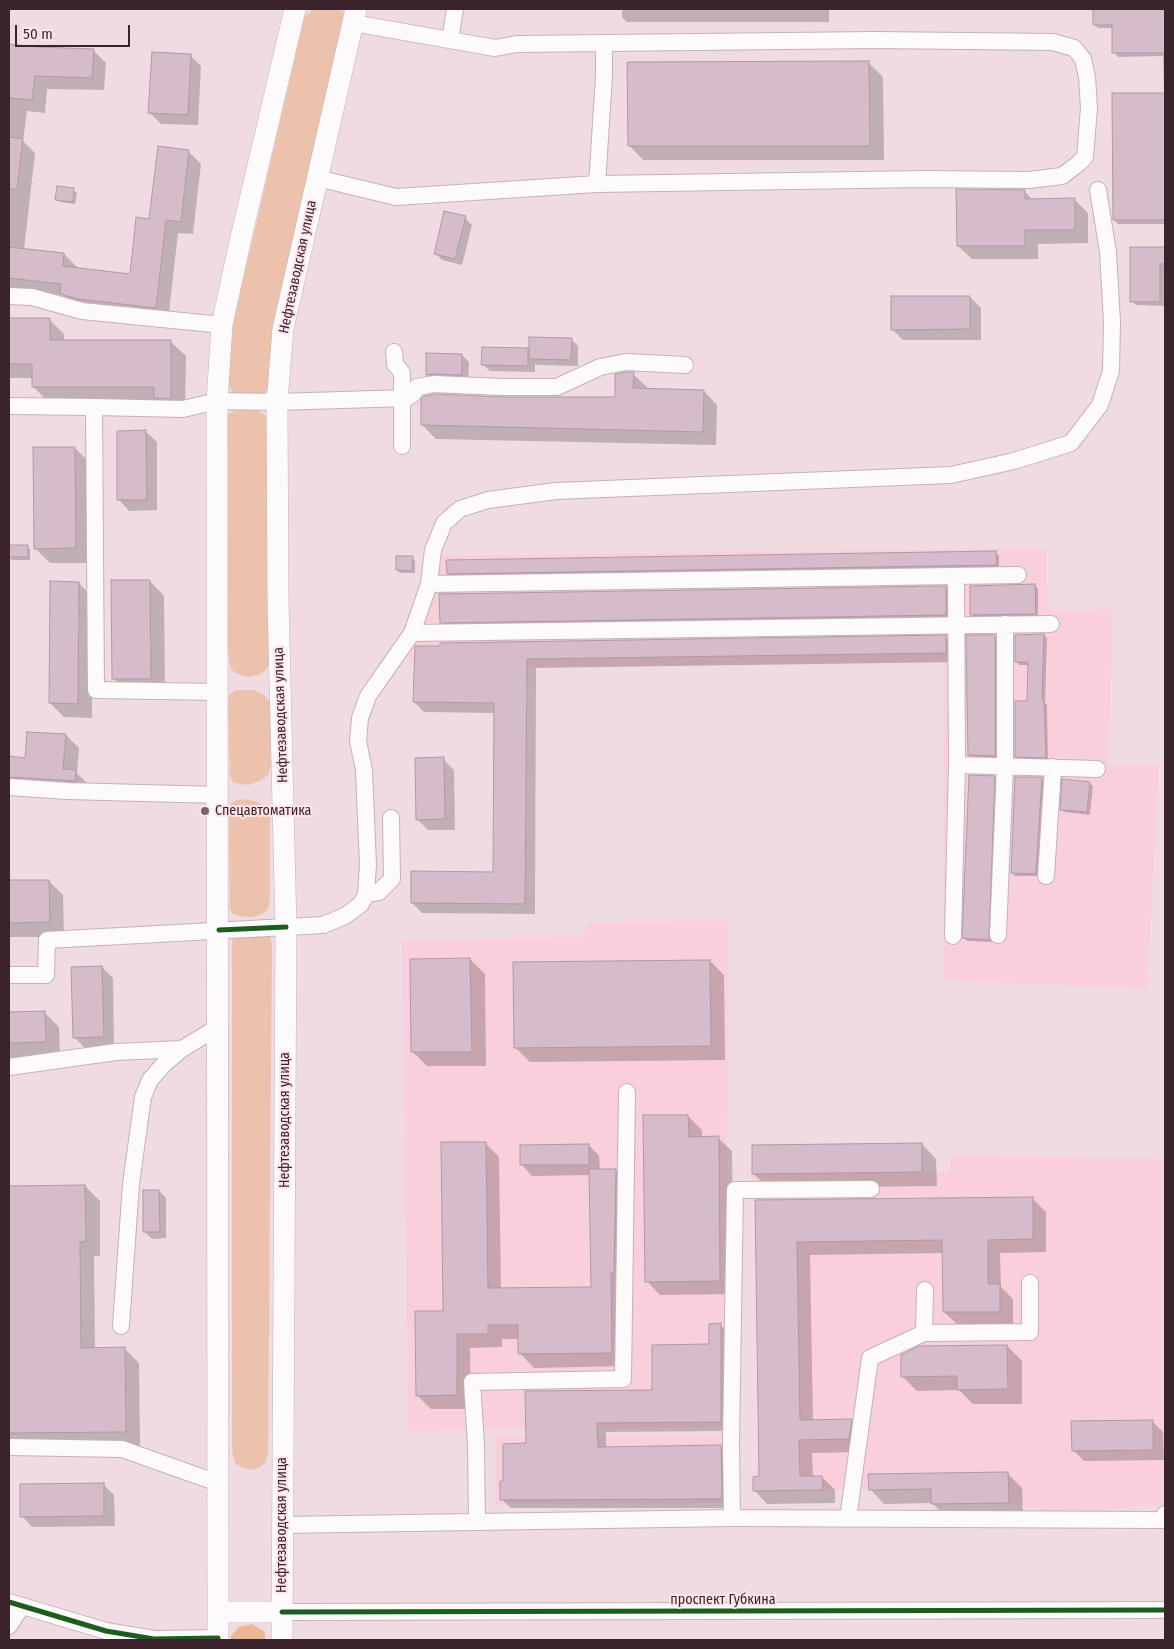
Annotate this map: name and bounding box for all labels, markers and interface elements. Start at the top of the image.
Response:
scale bar [18,15,132,47]
text: 50 m [23,25,53,43]
street label: Нефтезаводская улица [276,199,320,335]
street label: Нефтезаводская улица [270,647,292,783]
place label: Спецавтоматика [215,803,311,819]
marker: Спецавтоматика [199,805,211,817]
street label: Нефтезаводская улица [277,1052,293,1188]
street label: Нефтезаводская улица [274,1457,290,1593]
street label: проспект Губкина [670,1592,776,1608]

